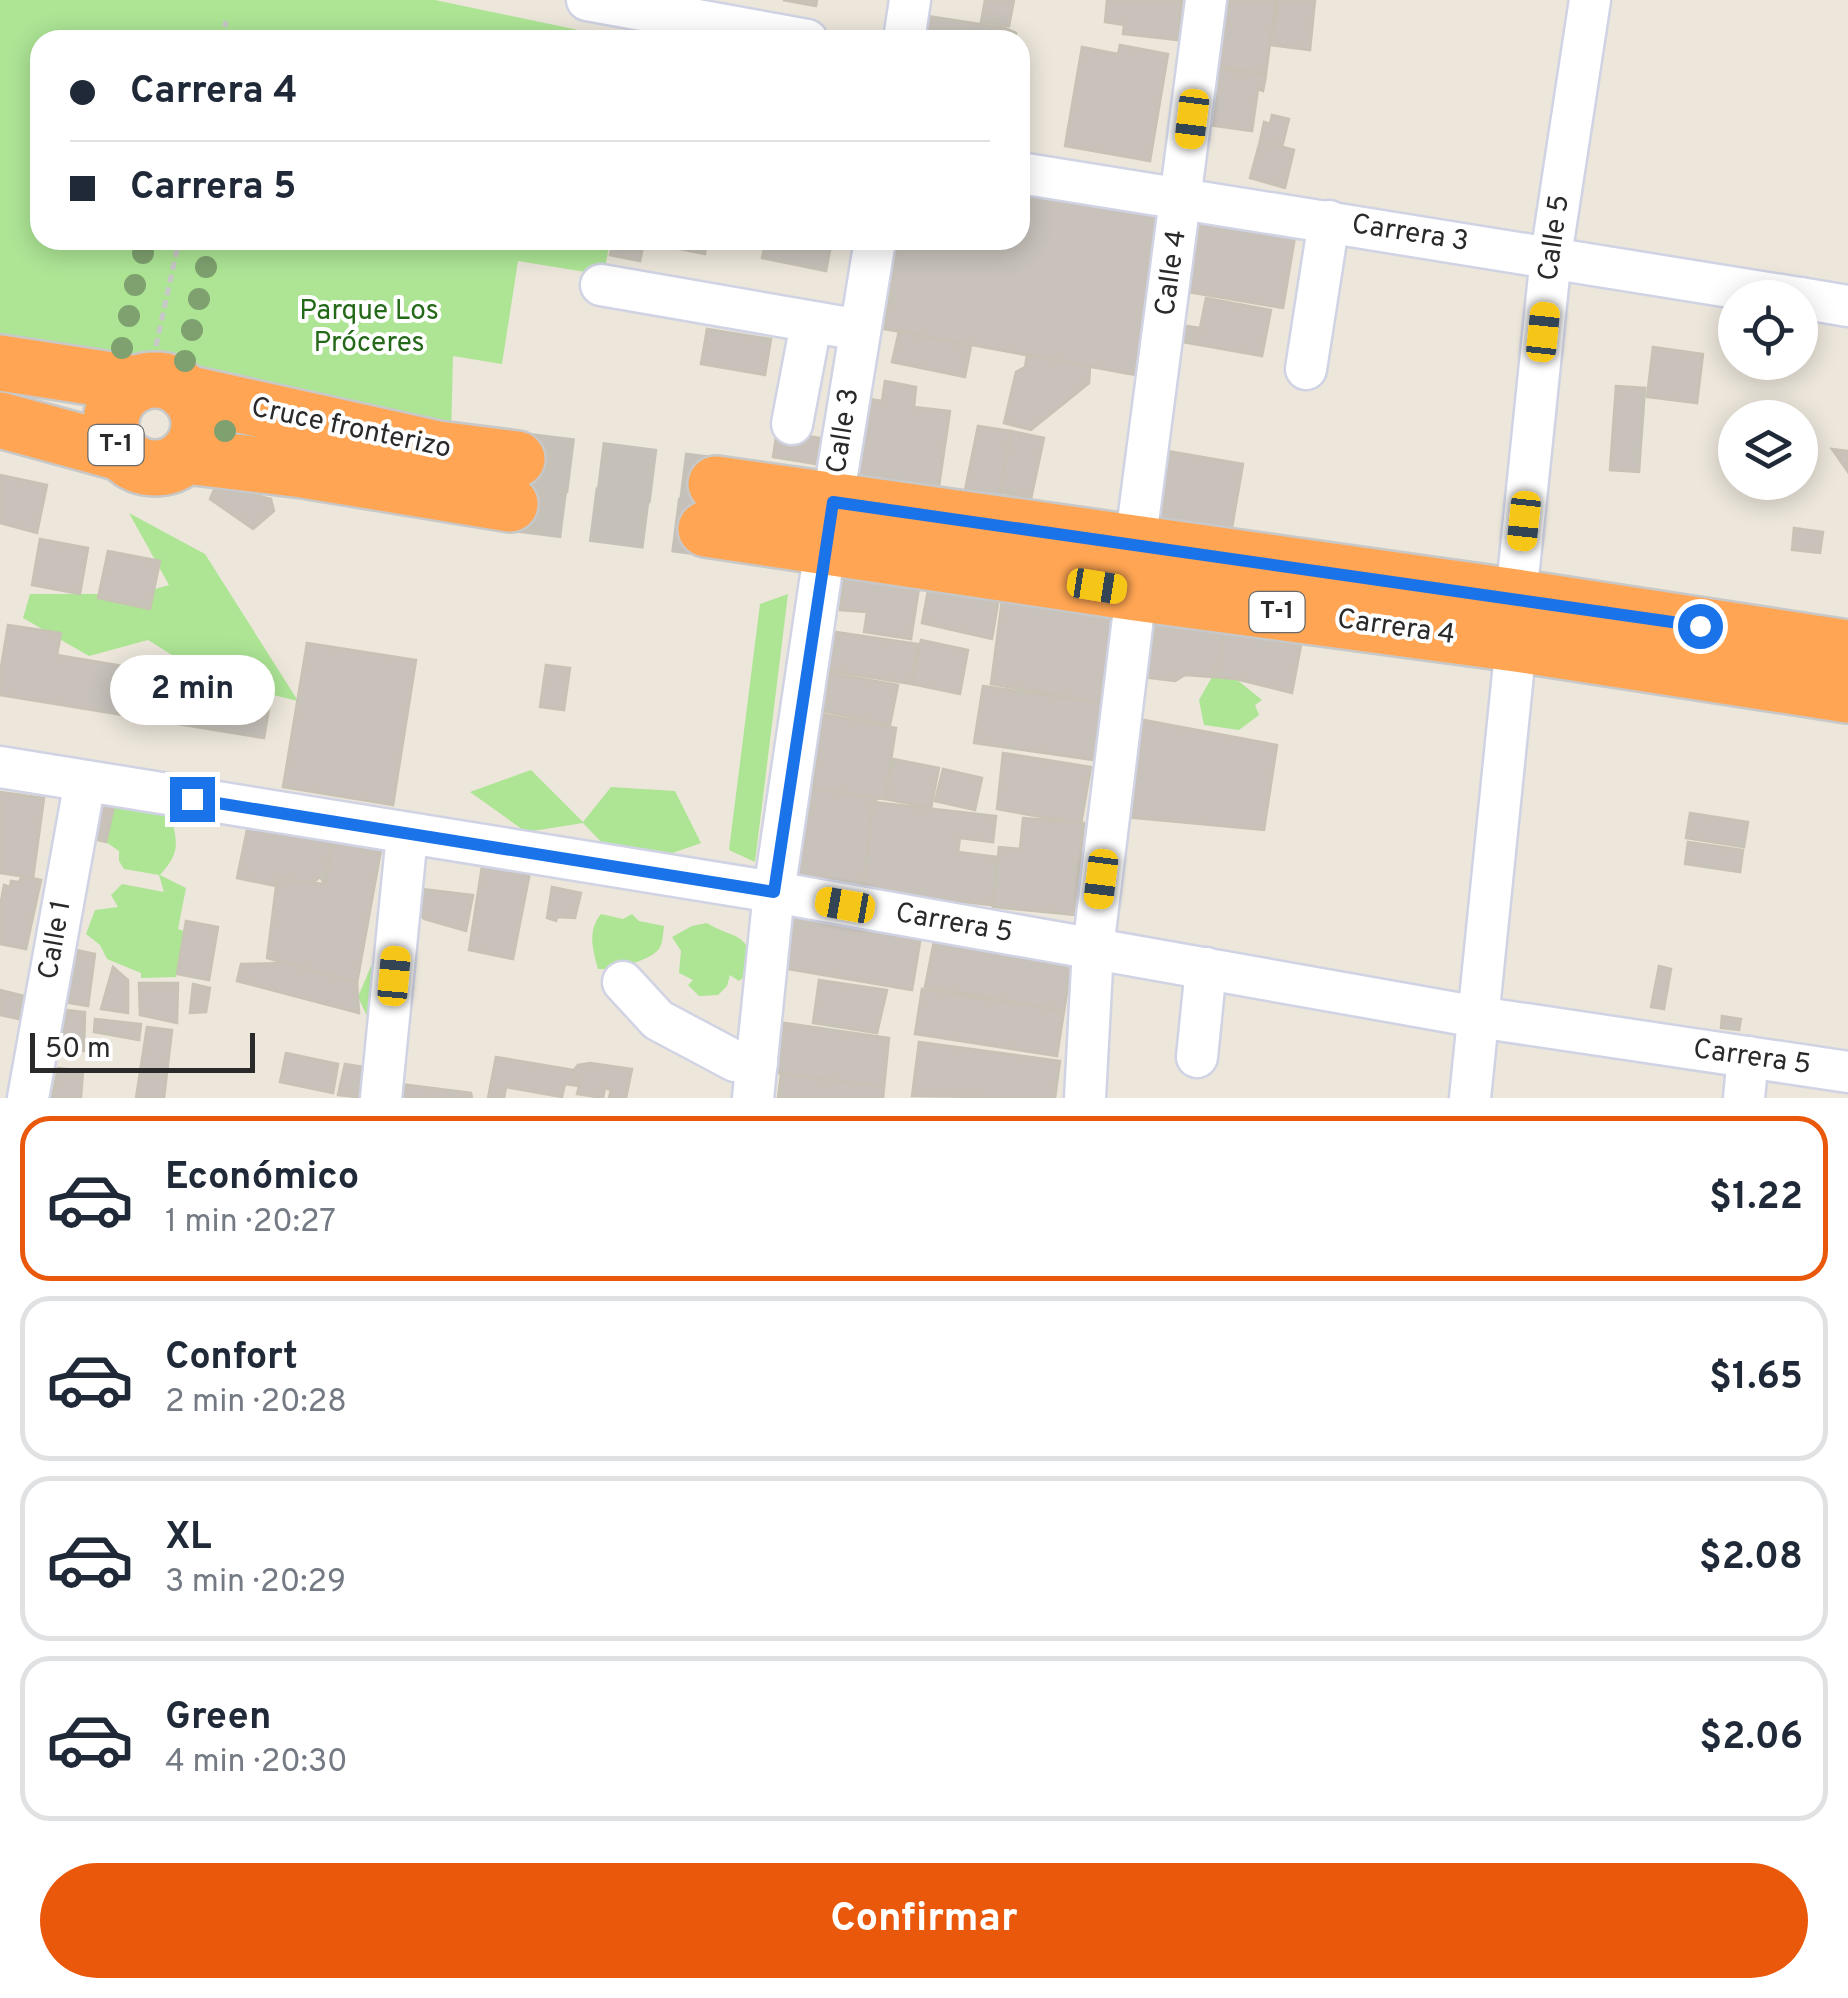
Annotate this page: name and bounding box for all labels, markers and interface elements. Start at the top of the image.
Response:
text: Carrera 4 [130,68,298,117]
car [1173,87,1211,151]
text: Carrera 5 [130,164,296,213]
street label: Calle 5 [1531,193,1579,283]
street label: Carrera 3 [1349,207,1471,261]
street label: Calle 4 [1148,228,1196,318]
map controls [1718,280,1818,500]
button: locate [1718,280,1818,380]
park label: Parque Los Próceres [299,294,439,362]
car [1525,301,1561,363]
street label: Calle 3 [819,386,869,476]
street label: Cruce fronterizo [248,390,454,468]
button: layers [1718,400,1818,500]
road number: T-1 [88,425,144,465]
car [1506,490,1542,552]
car [1065,566,1129,606]
road number: T-1 [1250,592,1304,632]
street label: Carrera 4 [1335,602,1457,654]
route start [1678,604,1723,649]
callout: 2 min [110,654,274,724]
text: 2 min [151,670,234,710]
route end [170,777,215,822]
car [1082,847,1120,911]
car [813,885,877,925]
street label: Carrera 5 [893,896,1015,952]
street label: Calle 1 [31,898,81,982]
car [376,945,412,1007]
scale bar [30,1028,255,1072]
text: 50 m [45,1032,111,1068]
street label: Carrera 5 [1691,1032,1813,1084]
icon: car [45,1154,135,1244]
text: Económico [165,1154,359,1203]
text: $1.22 [1709,1174,1803,1223]
text: 1 min · 20:27 [165,1203,336,1243]
icon: car [45,1334,135,1424]
text: Confort [165,1334,298,1383]
text: $1.65 [1709,1354,1803,1403]
text: 2 min · 20:28 [165,1383,347,1423]
icon: car [45,1514,135,1604]
text: XL [165,1514,212,1563]
text: $2.08 [1699,1534,1803,1583]
text: 3 min · 20:29 [165,1563,346,1603]
icon: car [45,1694,135,1784]
text: Green [165,1694,271,1743]
text: $2.06 [1699,1714,1803,1763]
text: 4 min · 20:30 [165,1743,348,1783]
button: Confirmar [40,1863,1808,1978]

